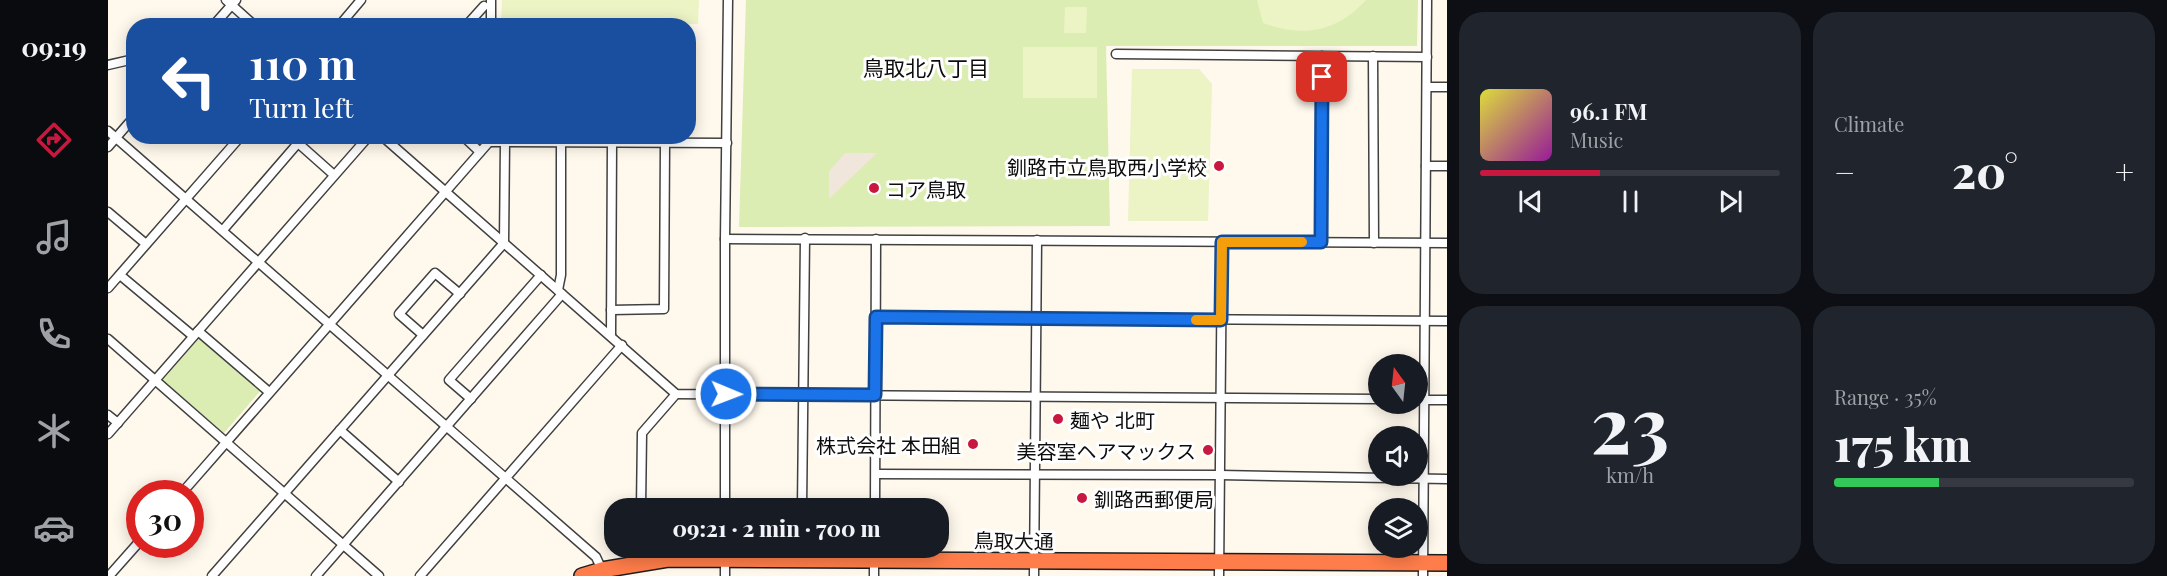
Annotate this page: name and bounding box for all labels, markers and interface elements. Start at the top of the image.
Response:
text: 09:19 [21,28,87,64]
text: 110 m [249,35,356,91]
icon: left [150,42,228,120]
pin [1296,51,1347,102]
district label: 鳥取北八丁目 [863,53,989,81]
icon: arrive [1305,60,1338,93]
text: Turn left [249,89,353,125]
text: 96.1 FM [1570,96,1647,126]
text: Climate [1834,110,1904,137]
icon: directions [33,119,75,161]
text: Music [1570,126,1623,153]
text: 20° [1952,140,2018,200]
text: − [1834,149,1855,193]
text: + [2115,149,2134,193]
place label: 釧路市立鳥取西小学校 [1007,153,1207,180]
marker: 釧路市立鳥取西小学校 [1212,159,1226,173]
place label: コア鳥取 [886,175,966,202]
marker: コア鳥取 [867,181,881,195]
icon: previous [1514,185,1547,218]
icon: pause [1614,185,1647,218]
icon: next [1714,185,1747,218]
icon: music [33,216,75,258]
icon: phone [33,313,75,355]
north arrow [1368,354,1428,414]
map controls [1368,354,1428,558]
position arrow [694,362,758,426]
text: 23 [1591,370,1669,474]
text: Range · 35% [1834,383,1937,410]
place label: 麺や 北町 [1070,406,1155,433]
icon: climate [33,410,75,452]
marker: 麺や 北町 [1051,412,1065,426]
text: 175 km [1834,413,1971,473]
button: sound [1368,426,1428,486]
place label: 株式会社 本田組 [816,431,961,458]
marker: 株式会社 本田組 [966,437,980,451]
place label: 美容室ヘアマックス [1017,437,1196,464]
marker: 美容室ヘアマックス [1201,443,1215,457]
text: km/h [1606,461,1654,488]
speed limit sign: 30 [126,480,204,558]
place label: 釧路西郵便局 [1094,485,1214,512]
marker: 釧路西郵便局 [1075,491,1089,505]
button: layers [1368,498,1428,558]
icon: car [33,507,75,549]
text: 09:21 · 2 min · 700 m [673,513,880,543]
street label: 鳥取大通 [974,526,1054,554]

